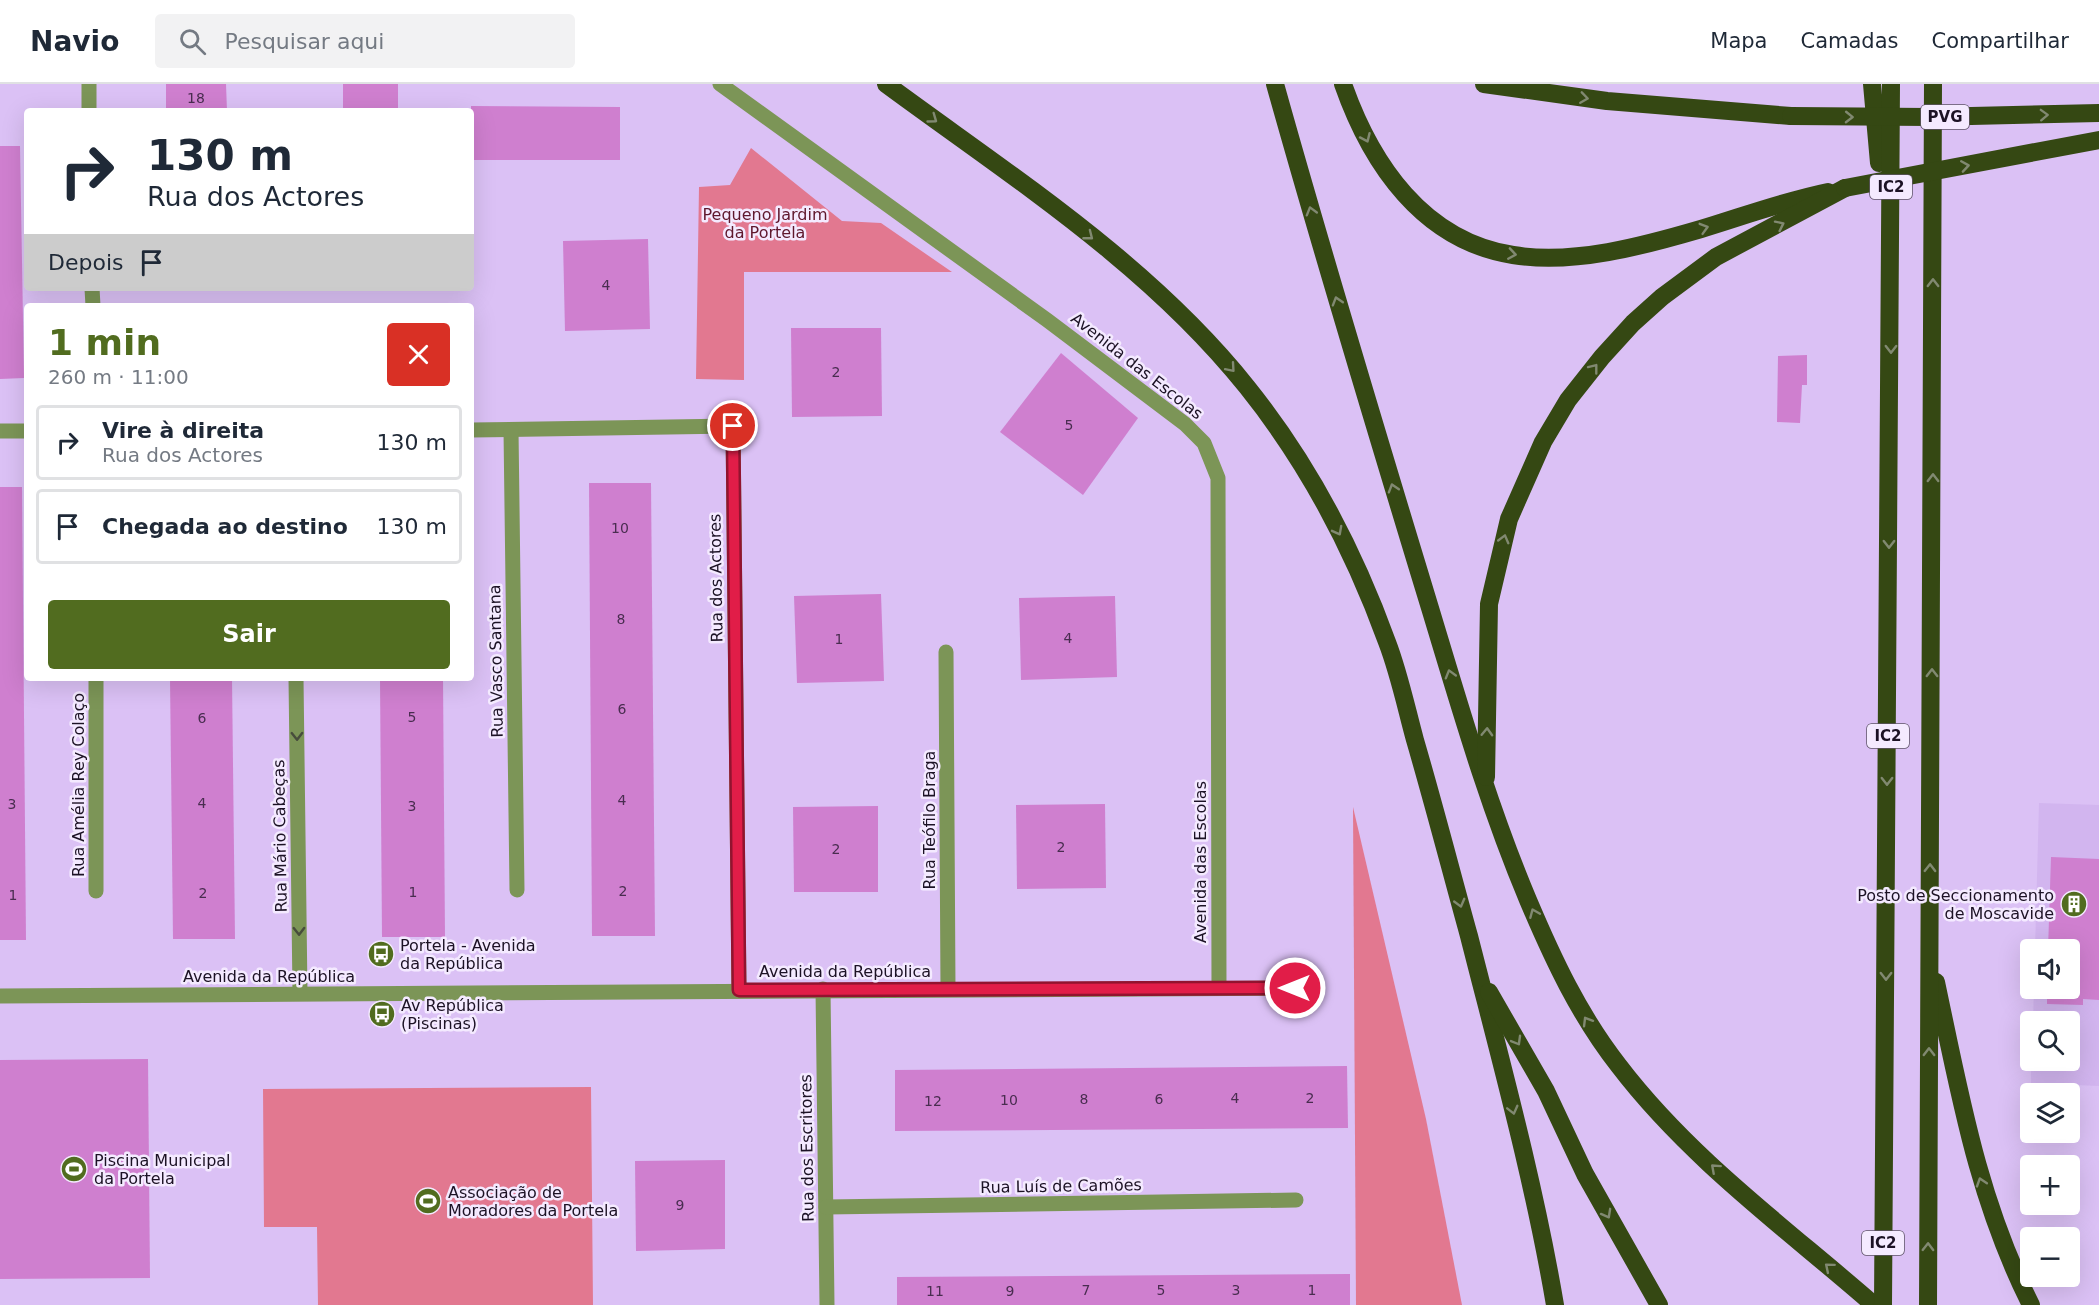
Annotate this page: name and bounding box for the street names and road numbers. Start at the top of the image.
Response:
road number: PVG [1921,105,1969,129]
road number: IC2 [1870,175,1912,199]
street label: Avenida das Escolas [1067,309,1207,423]
street label: Rua dos Actores [705,513,727,643]
street label: Rua Vasco Santana [485,584,507,738]
street label: Rua Amélia Rey Colaço [69,693,88,877]
road number: IC2 [1867,724,1909,748]
street label: Rua Teófilo Braga [920,751,939,889]
street label: Rua Mário Cabeças [269,759,291,913]
street label: Avenida das Escolas [1191,781,1210,943]
street label: Avenida da República [759,962,931,981]
street label: Avenida da República [183,967,355,986]
street label: Rua dos Escritores [796,1074,818,1222]
street label: Rua Luís de Camões [980,1175,1142,1197]
road number: IC2 [1862,1231,1904,1255]

